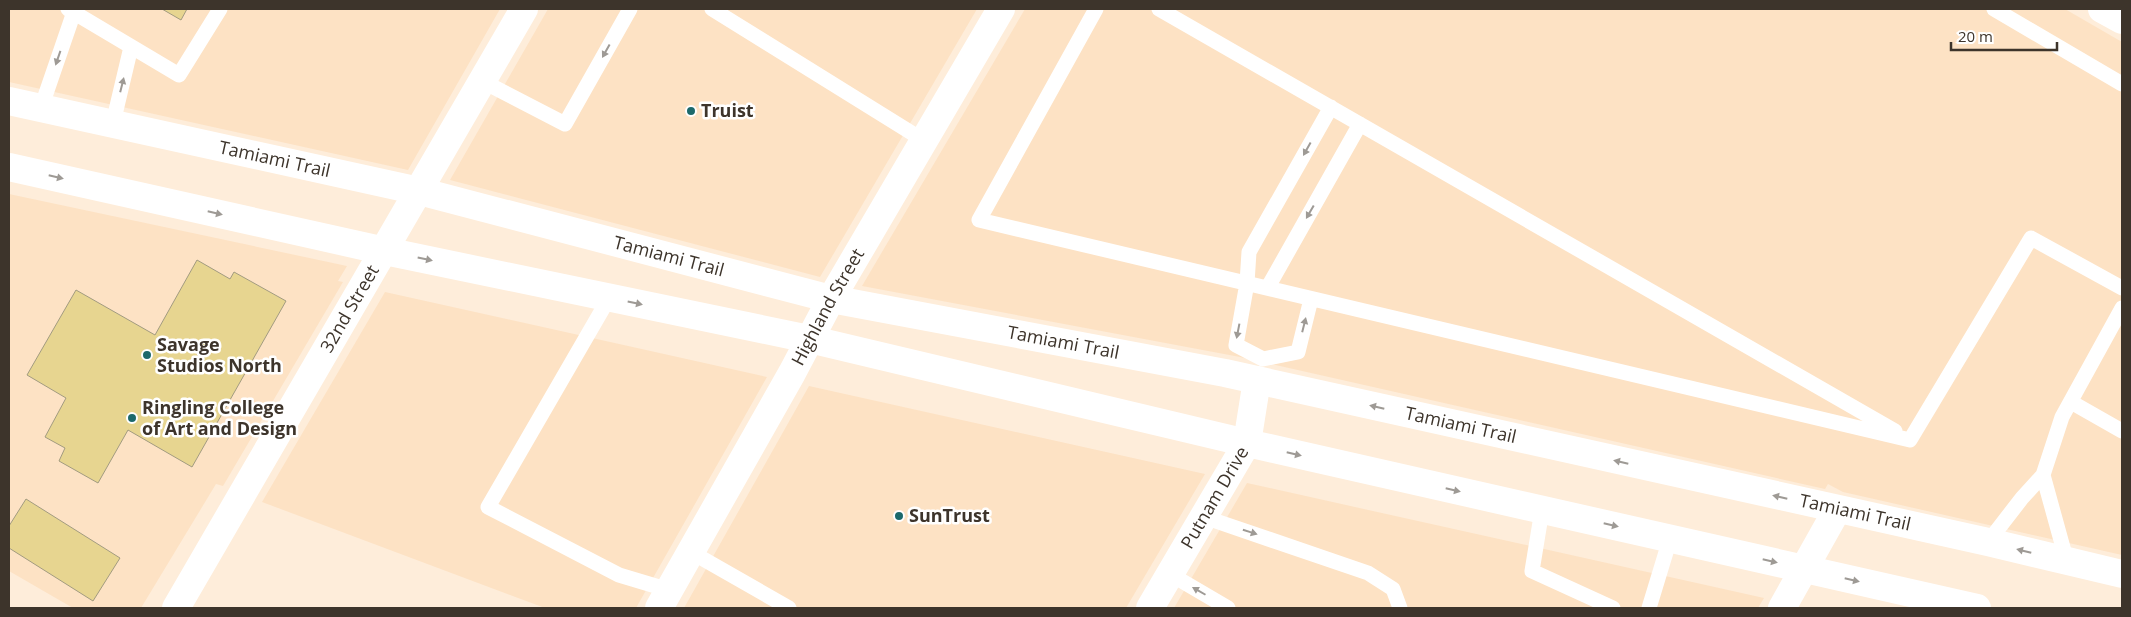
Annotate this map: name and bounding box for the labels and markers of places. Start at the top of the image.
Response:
place label: Truist [701,98,754,122]
marker: Truist [685,105,697,117]
place label: Savage Studios North [157,332,282,377]
marker: Savage Studios North [141,349,153,361]
place label: Ringling College of Art and Design [142,395,297,440]
marker: Ringling College of Art and Design [126,412,138,424]
place label: SunTrust [909,503,990,527]
marker: SunTrust [893,510,905,522]

